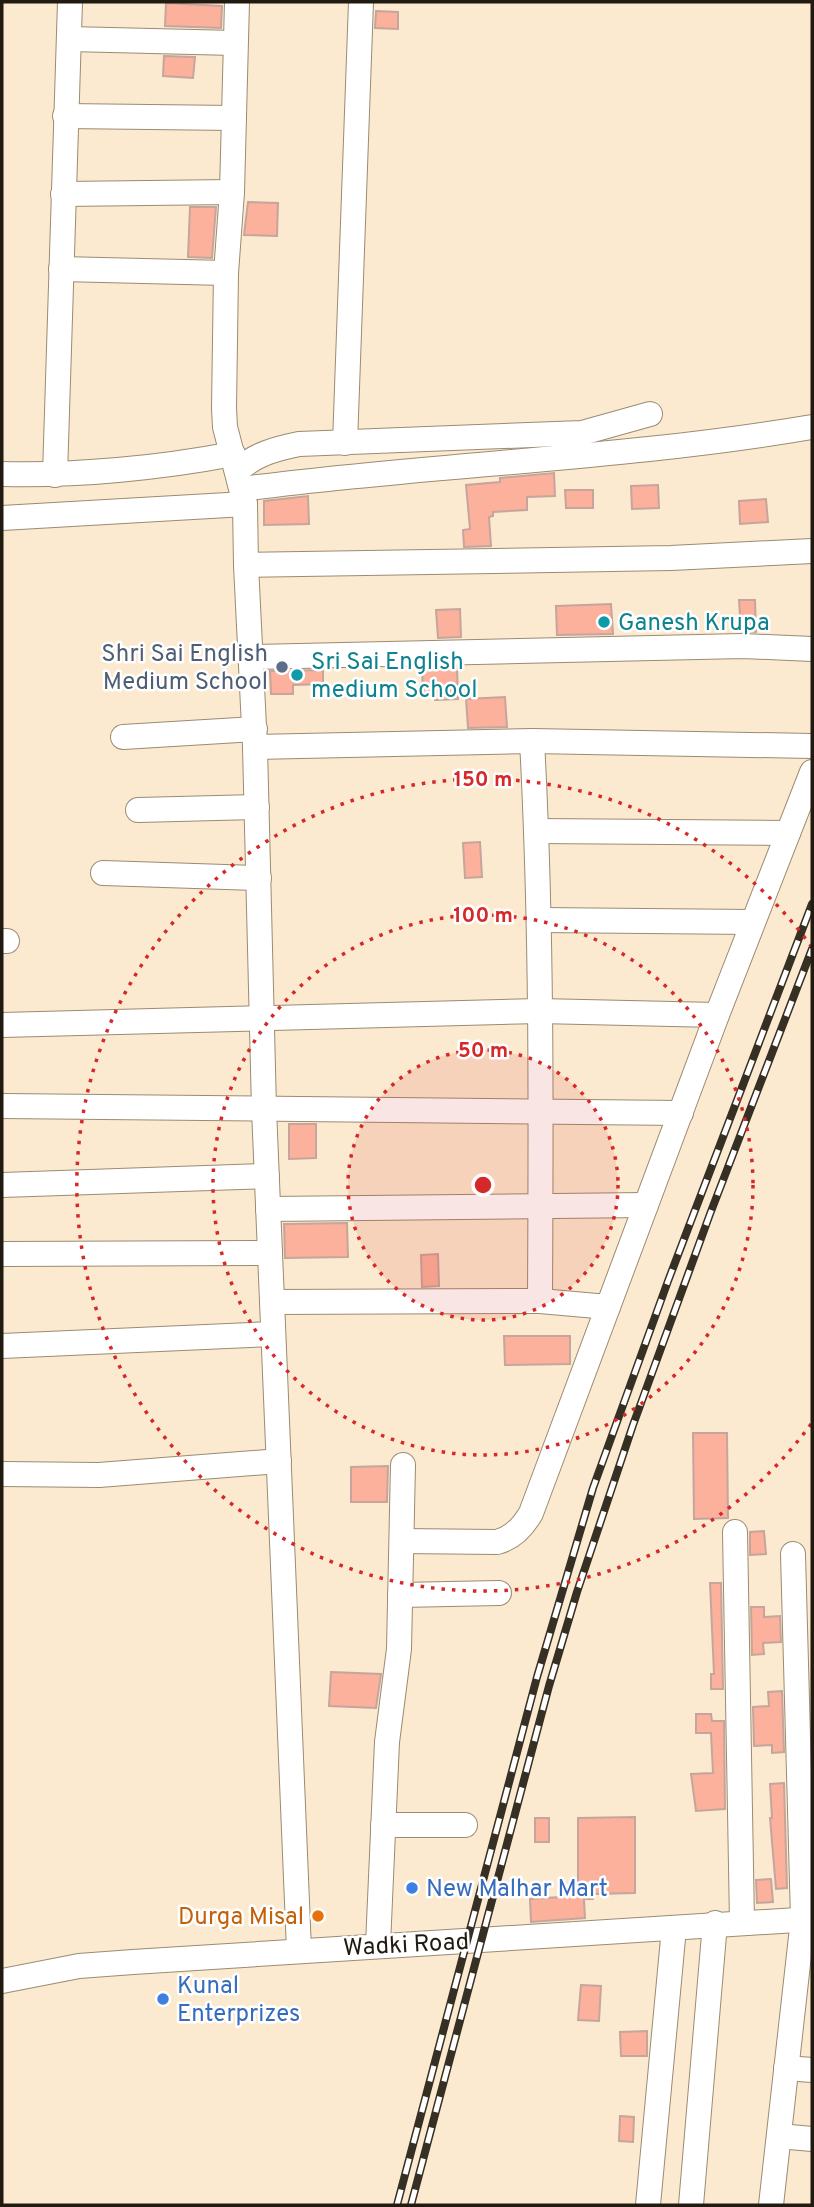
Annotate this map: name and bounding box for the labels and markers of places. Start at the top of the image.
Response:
place label: Ganesh Krupa [618,609,770,639]
marker: Ganesh Krupa [596,614,612,630]
place label: Shri Sai English Medium School [101,640,268,698]
place label: Sri Sai English medium School [311,648,478,706]
marker: Shri Sai English Medium School [274,659,290,675]
marker: Sri Sai English medium School [289,667,305,683]
centre of rings [471,1173,495,1197]
place label: New Malhar Mart [426,1875,608,1905]
marker: New Malhar Mart [404,1880,420,1896]
place label: Durga Misal [178,1903,304,1933]
marker: Durga Misal [310,1908,326,1924]
place label: Kunal Enterprizes [177,1972,300,2030]
marker: Kunal Enterprizes [155,1991,171,2007]

